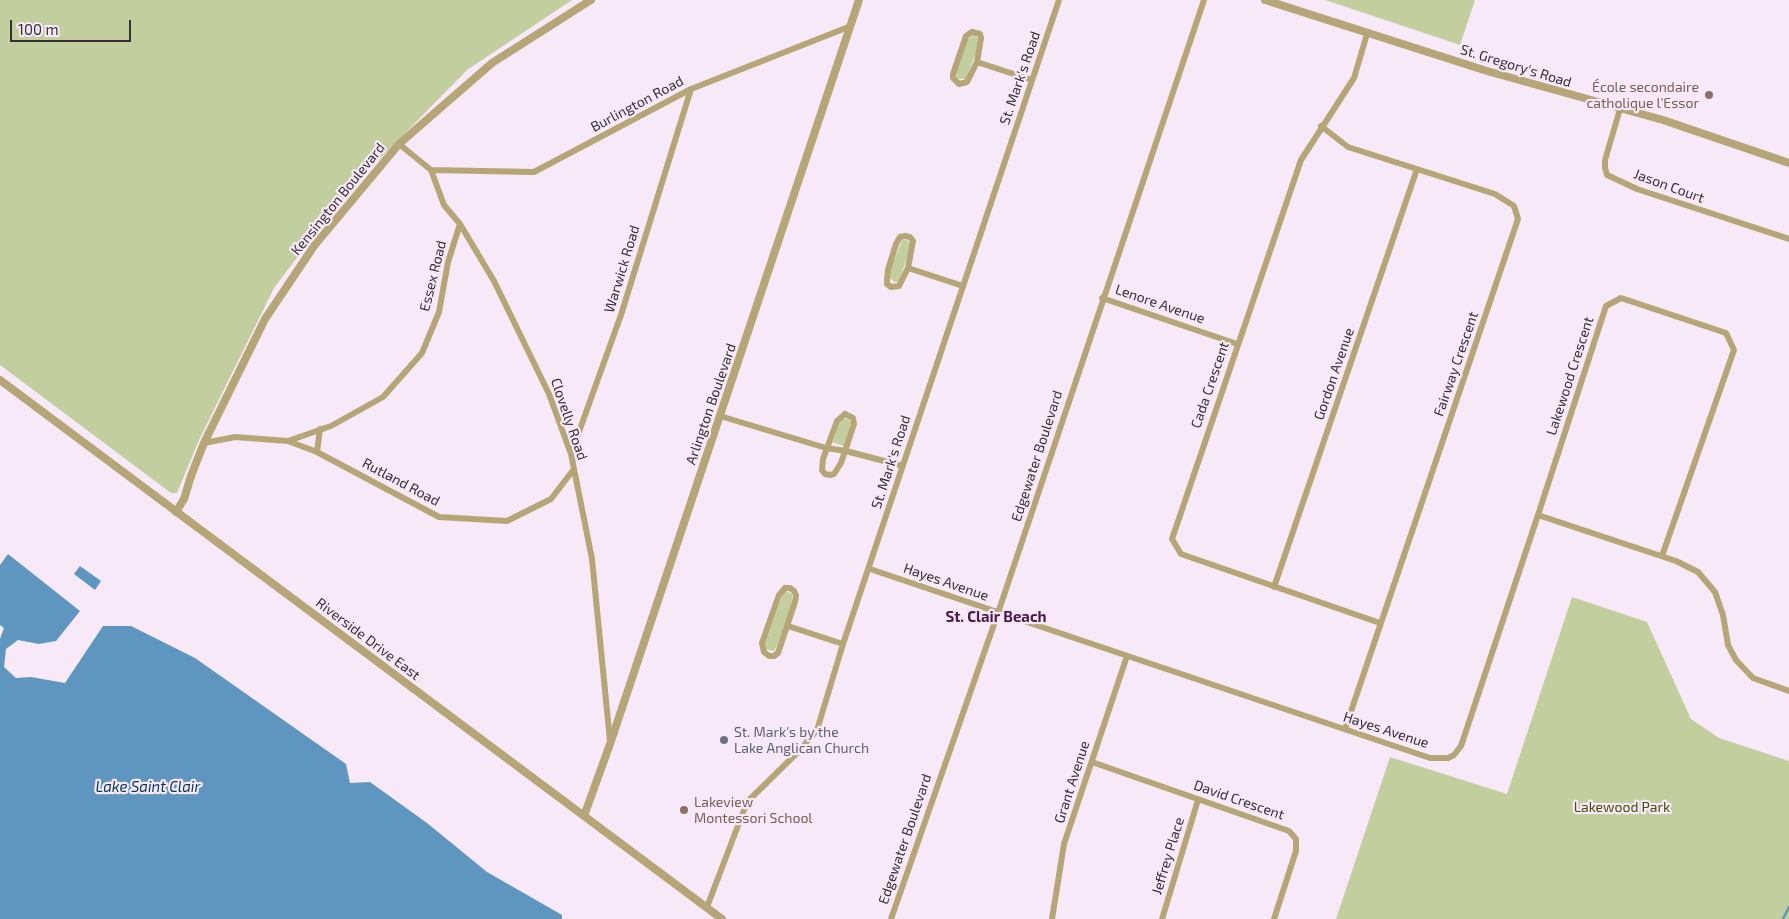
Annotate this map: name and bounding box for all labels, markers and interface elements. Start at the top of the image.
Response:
scale bar [12,10,134,42]
text: 100 m [18,20,59,38]
street label: St. Mark's Road [996,29,1044,127]
street label: St. Gregory's Road [1458,41,1574,91]
street label: Burlington Road [588,72,686,136]
place label: École secondaire catholique l'Essor [1586,79,1699,111]
marker: École secondaire catholique l'Essor [1703,89,1715,101]
street label: Kensington Boulevard [288,139,388,259]
street label: Jason Court [1632,166,1706,206]
street label: Warwick Road [601,223,643,315]
street label: Essex Road [416,239,450,313]
street label: Lenore Avenue [1113,281,1207,327]
street label: Fairway Crescent [1430,310,1482,418]
street label: Lakewood Crescent [1543,315,1597,437]
street label: Gordon Avenue [1310,326,1358,422]
street label: Cada Crescent [1187,340,1233,430]
street label: Arlington Boulevard [682,341,740,467]
street label: Clovelly Road [547,376,591,462]
street label: Edgewater Boulevard [1008,388,1066,524]
street label: St. Mark's Road [868,413,914,511]
street label: Rutland Road [359,455,443,509]
street label: Hayes Avenue [901,560,991,604]
street label: Riverside Drive East [313,594,423,684]
district label: St. Clair Beach [945,608,1047,626]
street label: Hayes Avenue [1341,708,1431,752]
place label: St. Mark's by the Lake Anglican Church [734,724,869,756]
marker: St. Mark's by the Lake Anglican Church [718,734,730,746]
street label: Grant Avenue [1051,739,1093,825]
street label: Edgewater Boulevard [875,772,935,906]
street label: David Crescent [1191,777,1287,823]
water label: Lake Saint Clair [96,778,200,796]
place label: Lakeview Montessori School [694,794,812,826]
park label: Lakewood Park [1574,799,1670,815]
marker: Lakeview Montessori School [678,804,690,816]
street label: Jeffrey Place [1148,815,1188,897]

